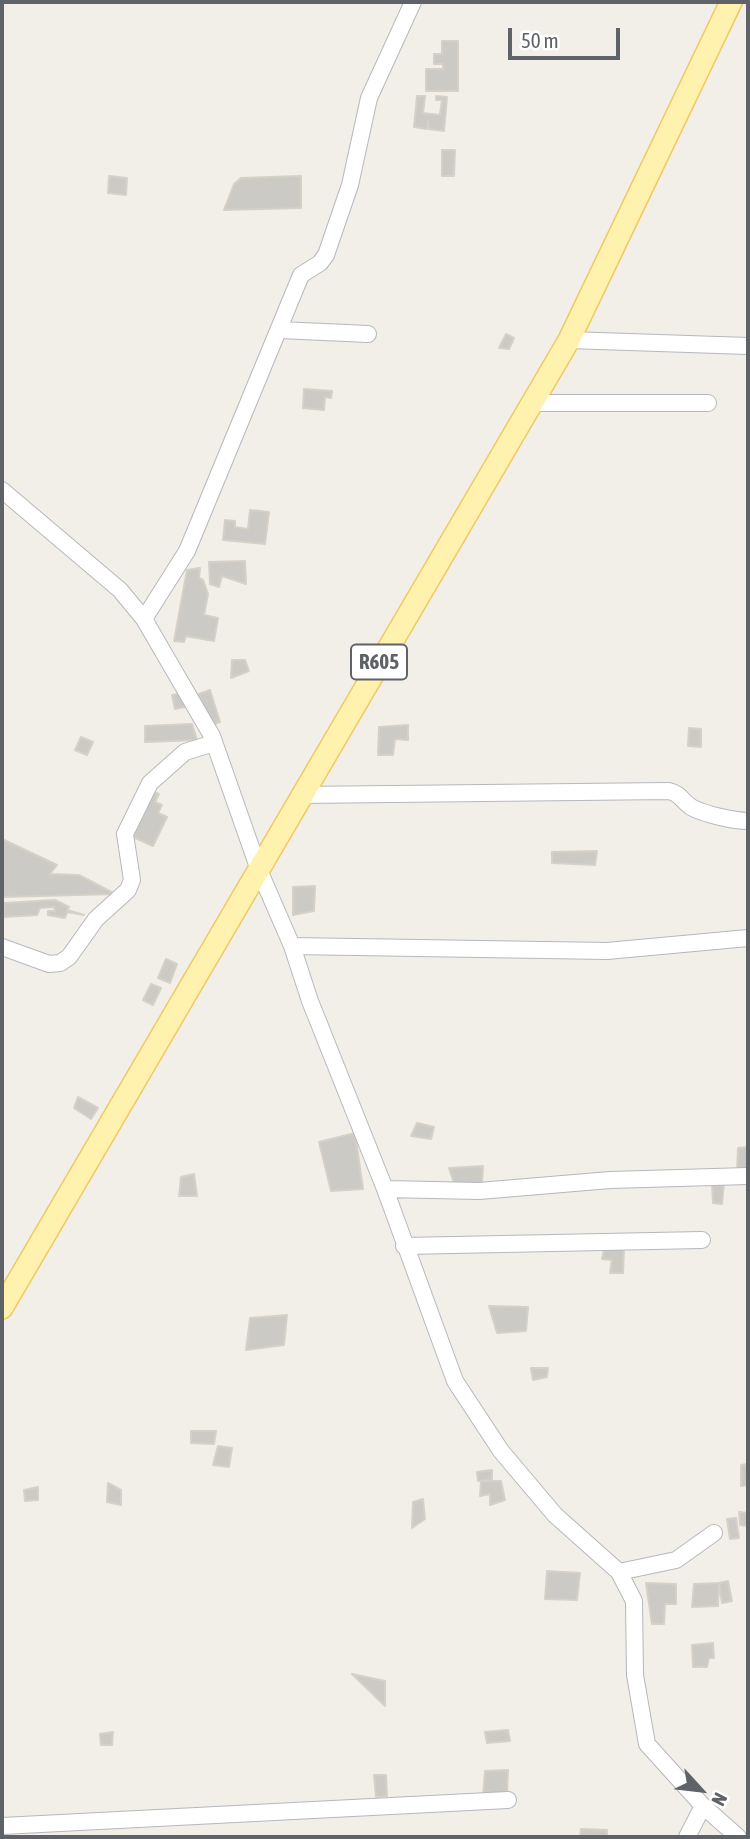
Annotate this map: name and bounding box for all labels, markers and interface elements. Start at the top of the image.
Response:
scale bar [512,14,624,58]
text: 50 m [521,28,559,52]
road number: R605 [351,644,407,680]
north arrow [666,1755,736,1825]
text: N [707,1790,732,1810]

